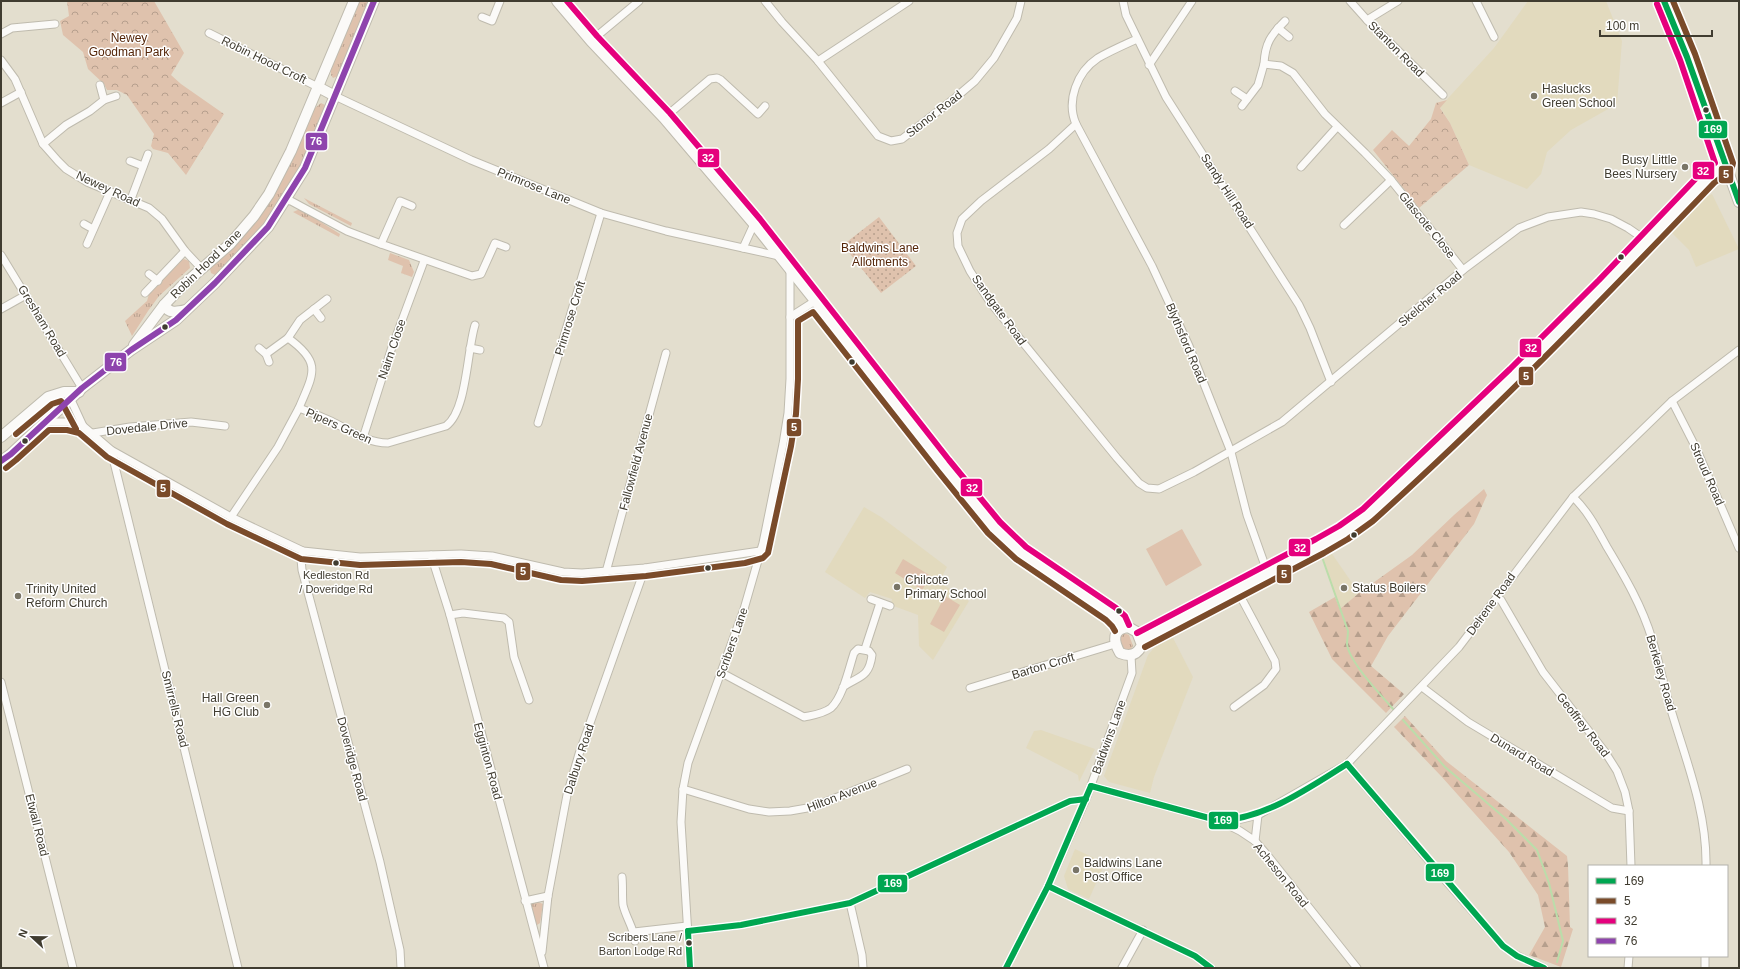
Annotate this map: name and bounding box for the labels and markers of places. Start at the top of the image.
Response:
place label: Haslucks Green School [1542,82,1615,110]
marker: Haslucks Green School [1529,91,1539,101]
unlabelled marker [1701,105,1711,115]
place label: Busy Little Bees Nursery [1604,153,1677,181]
marker: Busy Little Bees Nursery [1680,162,1690,172]
unlabelled marker [1616,252,1626,262]
unlabelled marker [160,322,170,332]
unlabelled marker [847,357,857,367]
unlabelled marker [20,436,30,446]
unlabelled marker [1349,530,1359,540]
marker: Kedleston Rd / Doveridge Rd [331,558,341,568]
unlabelled marker [703,563,713,573]
place label: Kedleston Rd / Doveridge Rd [299,569,373,595]
place label: Chilcote Primary School [905,573,986,601]
place label: Status Boilers [1352,581,1426,595]
place label: Trinity United Reform Church [26,582,107,610]
marker: Chilcote Primary School [892,582,902,592]
marker: Status Boilers [1339,583,1349,593]
marker: Trinity United Reform Church [13,591,23,601]
unlabelled marker [1114,606,1124,616]
place label: Hall Green HG Club [202,691,259,719]
marker: Hall Green HG Club [262,700,272,710]
place label: Baldwins Lane Post Office [1084,856,1162,884]
marker: Baldwins Lane Post Office [1071,865,1081,875]
place label: Scribers Lane / Barton Lodge Rd [599,931,683,957]
marker: Scribers Lane / Barton Lodge Rd [684,938,694,948]

